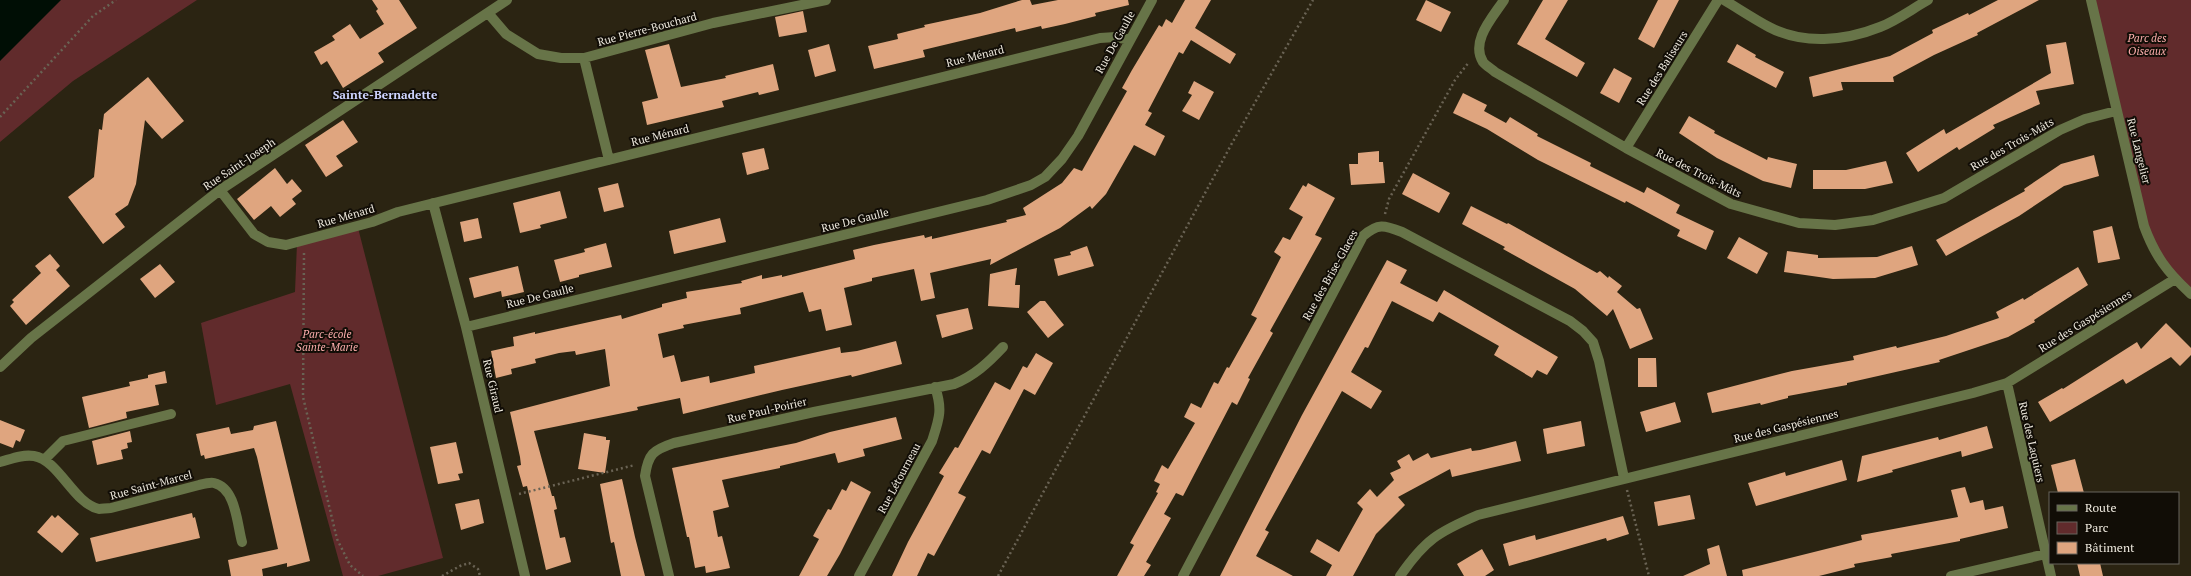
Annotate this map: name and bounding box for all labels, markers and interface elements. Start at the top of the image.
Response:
street label: Rue De Gaulle [1092,8,1138,76]
street label: Rue Pierre-Bouchard [596,9,698,49]
street label: Rue des Baliseurs [1634,28,1691,108]
park label: Parc des Oiseaux [2126,31,2167,58]
street label: Rue Ménard [945,42,1005,70]
district label: Sainte-Bernadette [333,87,438,102]
street label: Rue des Trois-Mâts [1968,114,2056,174]
street label: Rue Langelier [2124,117,2154,186]
street label: Rue Ménard [630,121,690,149]
street label: Rue Saint-Joseph [200,134,278,193]
street label: Rue des Trois-Mâts [1654,145,1744,201]
street label: Rue Ménard [316,201,376,231]
street label: Rue De Gaulle [820,205,891,235]
street label: Rue des Brise-Glaces [1299,227,1361,323]
street label: Rue De Gaulle [505,281,576,311]
street label: Rue des Gaspésiennes [2036,287,2134,355]
park label: Parc-école Sainte-Marie [296,327,358,354]
street label: Rue Giraud [480,358,506,414]
street label: Rue Paul-Poirier [726,394,809,426]
street label: Rue des Laquiers [2016,400,2048,484]
street label: Rue des Gaspésiennes [1732,406,1840,446]
street label: Rue Létourneau [875,440,924,516]
street label: Rue Saint-Marcel [109,467,193,503]
legend [2049,492,2179,564]
text: Route [2085,500,2116,515]
text: Parc [2085,520,2109,535]
text: Bâtiment [2085,540,2135,555]

